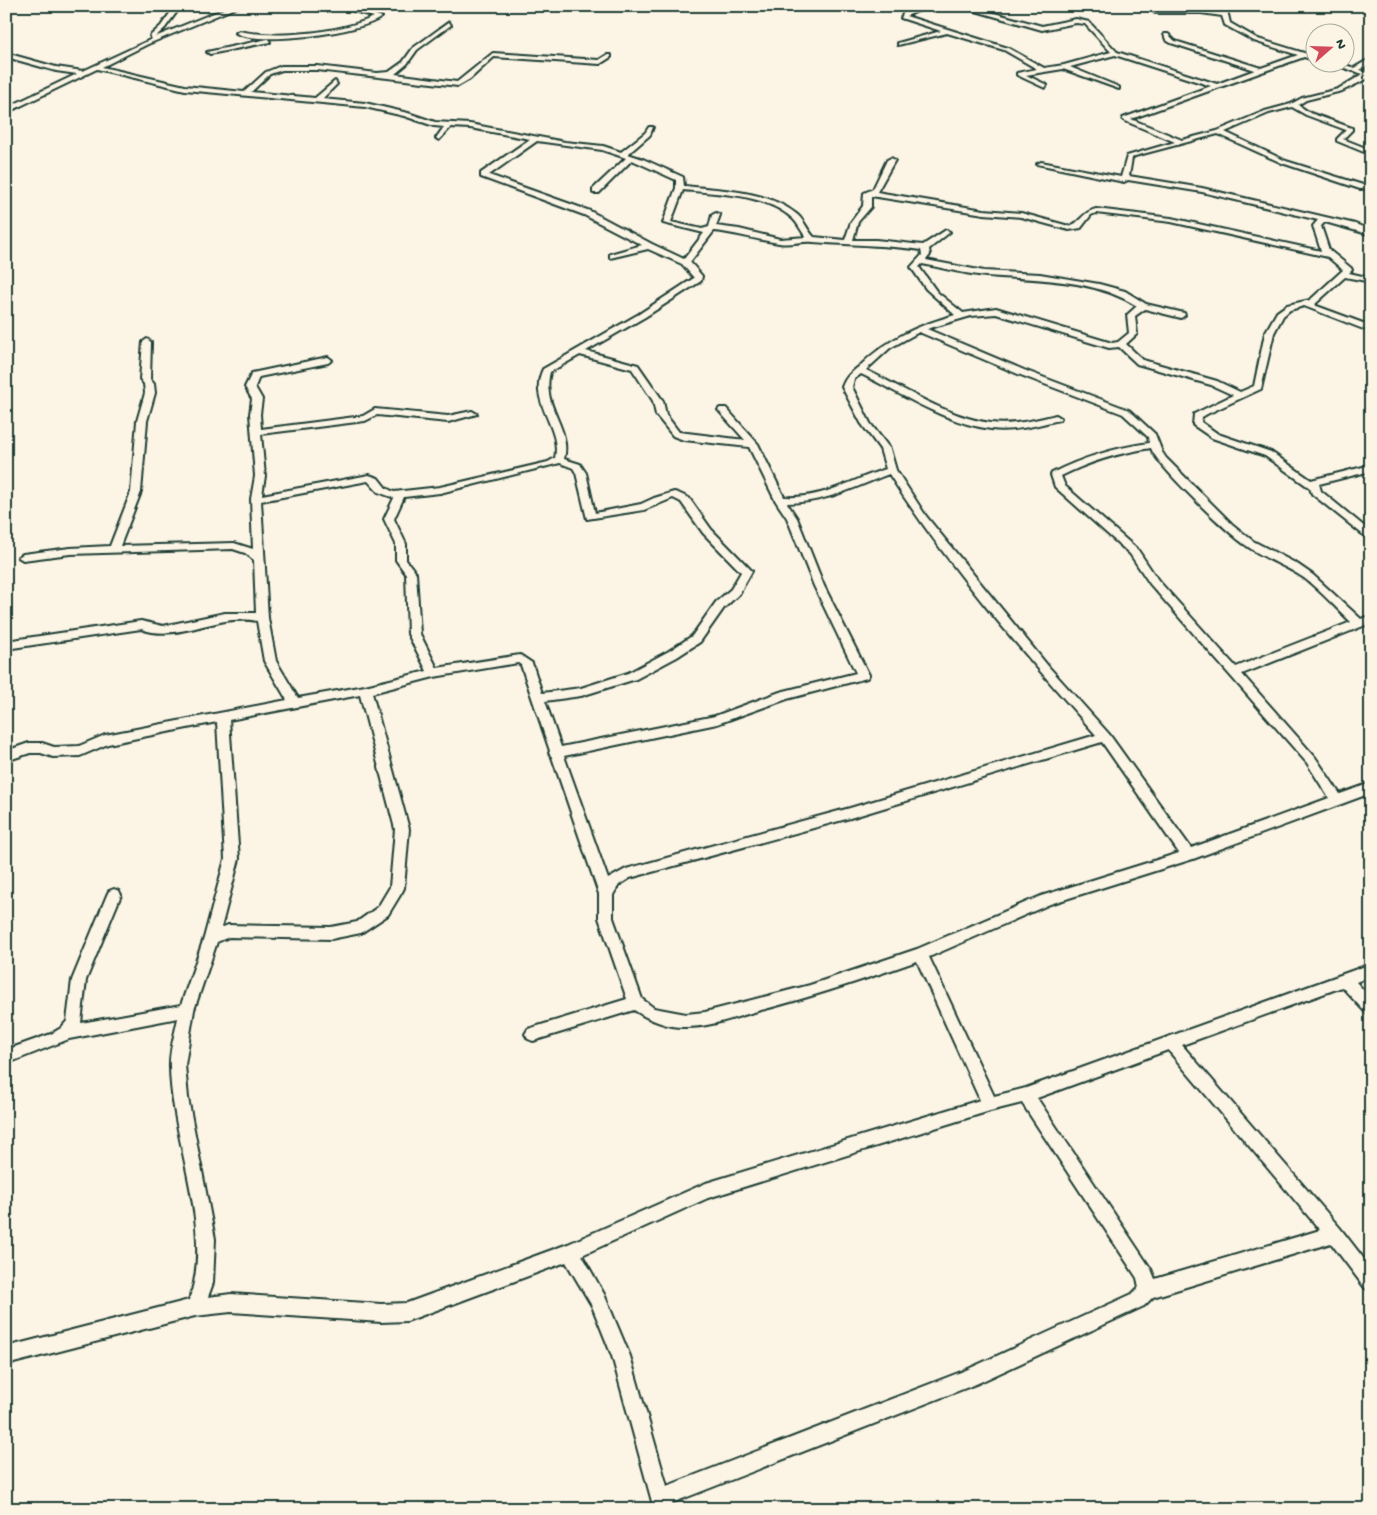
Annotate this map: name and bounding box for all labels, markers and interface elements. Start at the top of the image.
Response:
north arrow [1304,22,1354,72]
text: N [1330,37,1349,52]

